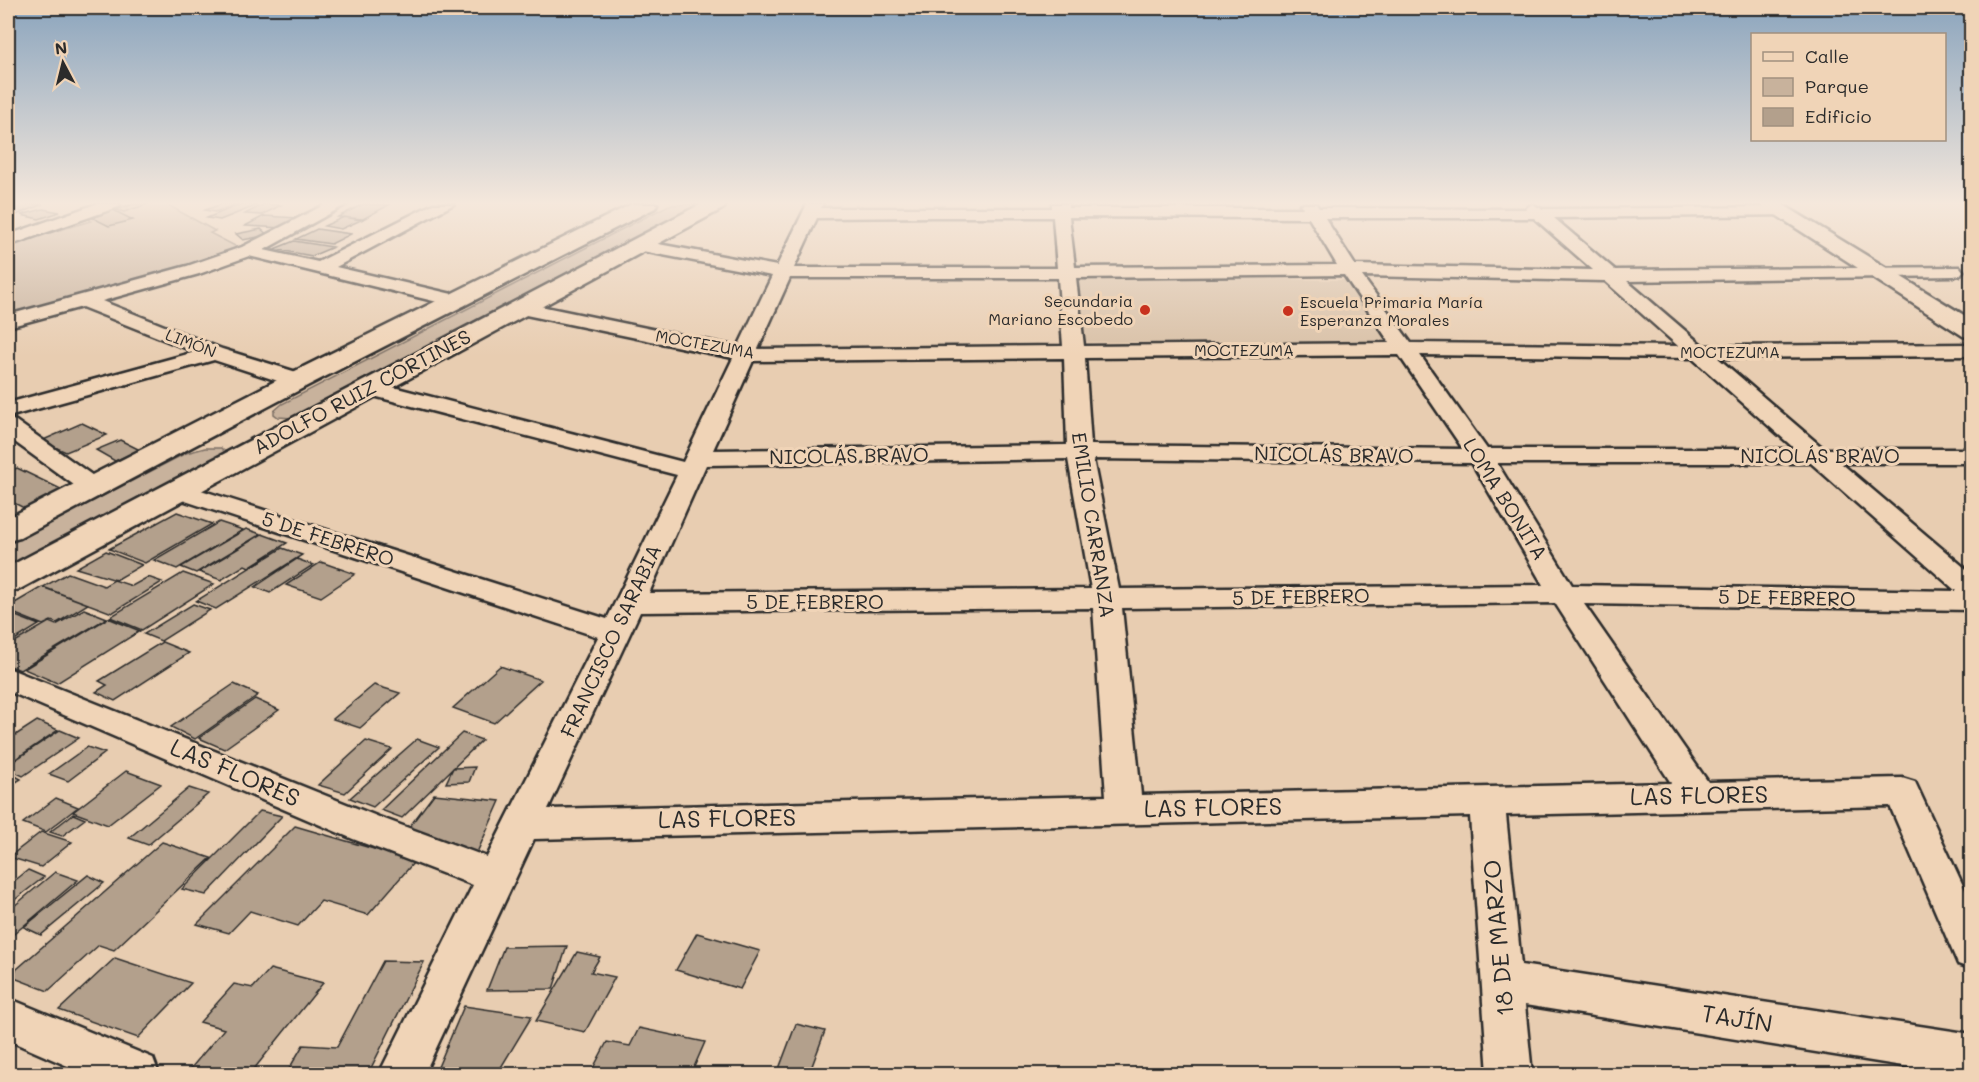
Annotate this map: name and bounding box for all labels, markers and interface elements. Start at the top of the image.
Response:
north arrow [33,33,93,93]
legend [1751,33,1946,141]
text: N [54,36,68,59]
text: Calle [1805,44,1849,68]
text: Parque [1805,74,1869,98]
text: Edificio [1805,104,1872,128]
place label: Secundaria Mariano Escobedo [988,290,1133,329]
place label: Escuela Primaria María Esperanza Morales [1300,291,1483,330]
marker: Secundaria Mariano Escobedo [1138,303,1152,317]
marker: Escuela Primaria María Esperanza Morales [1281,304,1295,318]
street label: LIMÓN [163,323,220,362]
street label: ADOLFO RUIZ CORTINES [248,323,475,460]
street label: MOCTEZUMA [654,324,756,363]
street label: MOCTEZUMA [1194,339,1294,360]
street label: MOCTEZUMA [1680,341,1780,362]
street label: EMILIO CARRANZA [1066,430,1121,619]
street label: LOMA BONITA [1458,433,1554,564]
street label: NICOLÁS BRAVO [1254,440,1414,468]
street label: NICOLÁS BRAVO [769,441,929,469]
street label: NICOLÁS BRAVO [1740,442,1900,468]
street label: 5 DE FEBRERO [259,504,398,572]
street label: FRANCISCO SARABIA [554,540,666,741]
street label: 5 DE FEBRERO [1232,582,1370,610]
street label: 5 DE FEBRERO [1718,583,1856,611]
street label: 5 DE FEBRERO [746,588,884,614]
street label: LAS FLORES [166,730,305,813]
street label: LAS FLORES [1630,778,1768,811]
street label: LAS FLORES [1144,790,1282,823]
street label: LAS FLORES [658,801,796,834]
street label: 18 DE MARZO [1475,859,1520,1018]
street label: TAJÍN [1700,997,1775,1038]

